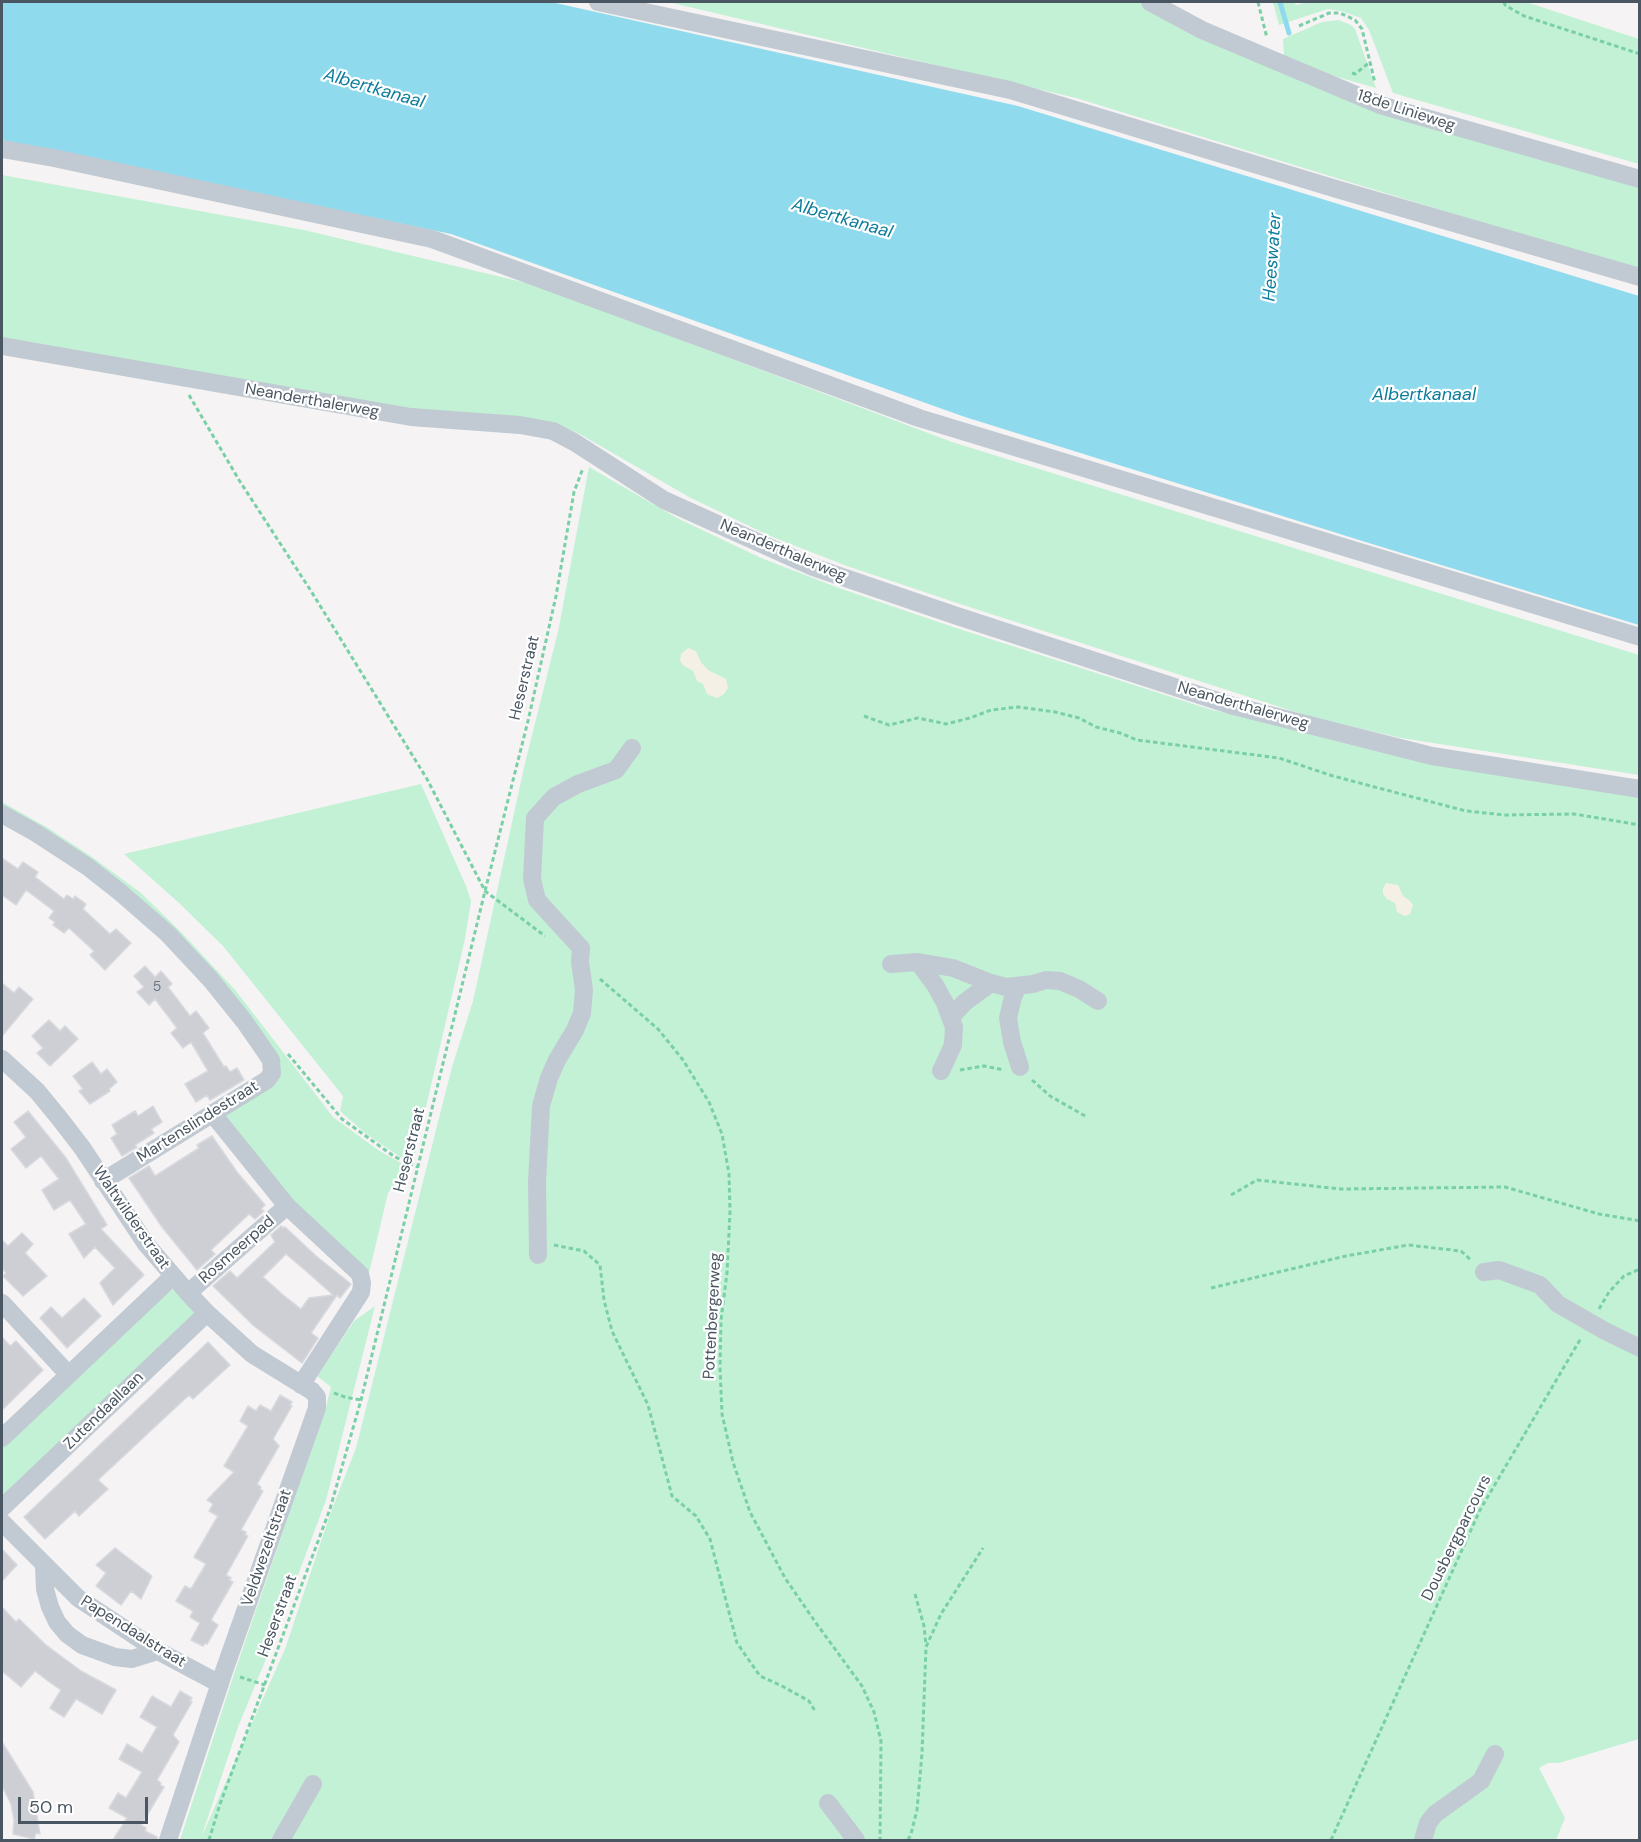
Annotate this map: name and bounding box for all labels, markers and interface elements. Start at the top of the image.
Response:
water label: Albertkanaal [321,64,427,114]
street label: 18de Linieweg [1355,86,1457,136]
water label: Albertkanaal [789,194,895,244]
water label: Heeswater [1259,212,1287,302]
street label: Neanderthalerweg [244,380,380,422]
water label: Albertkanaal [1372,384,1476,406]
street label: Neanderthalerweg [717,516,849,586]
street label: Heserstraat [506,634,544,722]
street label: Neanderthalerweg [1175,678,1311,734]
house number: 5 [153,979,161,995]
street label: Martenslindestraat [134,1077,262,1167]
street label: Heserstraat [390,1106,430,1194]
street label: Waltwilderstraat [88,1163,174,1273]
street label: Rosmeerpad [195,1212,279,1288]
street label: Pottenbergerweg [700,1252,726,1380]
street label: Zutendaallaan [60,1368,148,1454]
street label: Dousbergparcours [1418,1472,1496,1604]
street label: Veldwezeltstraat [238,1487,296,1609]
street label: Heserstraat [254,1572,302,1660]
street label: Papendaalstraat [77,1592,189,1672]
scale bar [21,1785,152,1823]
text: 50 m [29,1795,73,1819]

